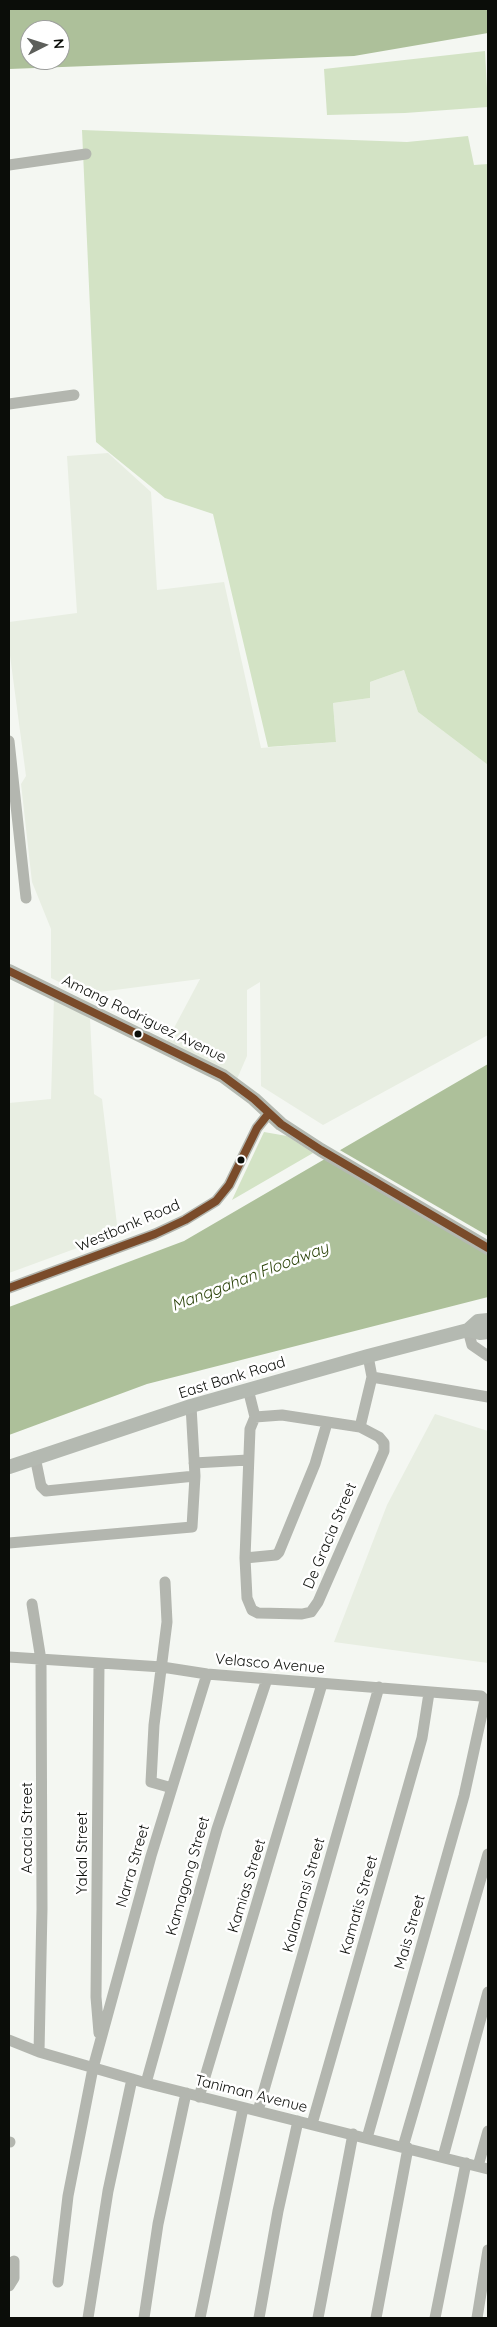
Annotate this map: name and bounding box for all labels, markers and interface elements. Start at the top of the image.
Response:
north arrow [20,20,70,70]
text: N [50,38,68,50]
street label: Amang Rodriguez Avenue [59,971,229,1067]
unlabelled marker [133,1029,143,1039]
unlabelled marker [236,1155,246,1165]
street label: Westbank Road [73,1196,183,1256]
water label: Manggahan Floodway [169,1238,331,1316]
street label: East Bank Road [176,1353,288,1403]
street label: De Gracia Street [299,1480,361,1592]
street label: Velasco Avenue [214,1650,326,1678]
street label: Acacia Street [18,1782,36,1874]
street label: Yakal Street [73,1812,91,1894]
street label: Kamagong Street [162,1814,214,1938]
street label: Narra Street [113,1822,153,1910]
street label: Kalamansi Street [279,1836,329,1954]
street label: Kamias Street [224,1837,270,1935]
street label: Kamatis Street [336,1853,382,1957]
street label: Mais Street [391,1893,429,1971]
street label: Taniman Avenue [193,2071,309,2117]

